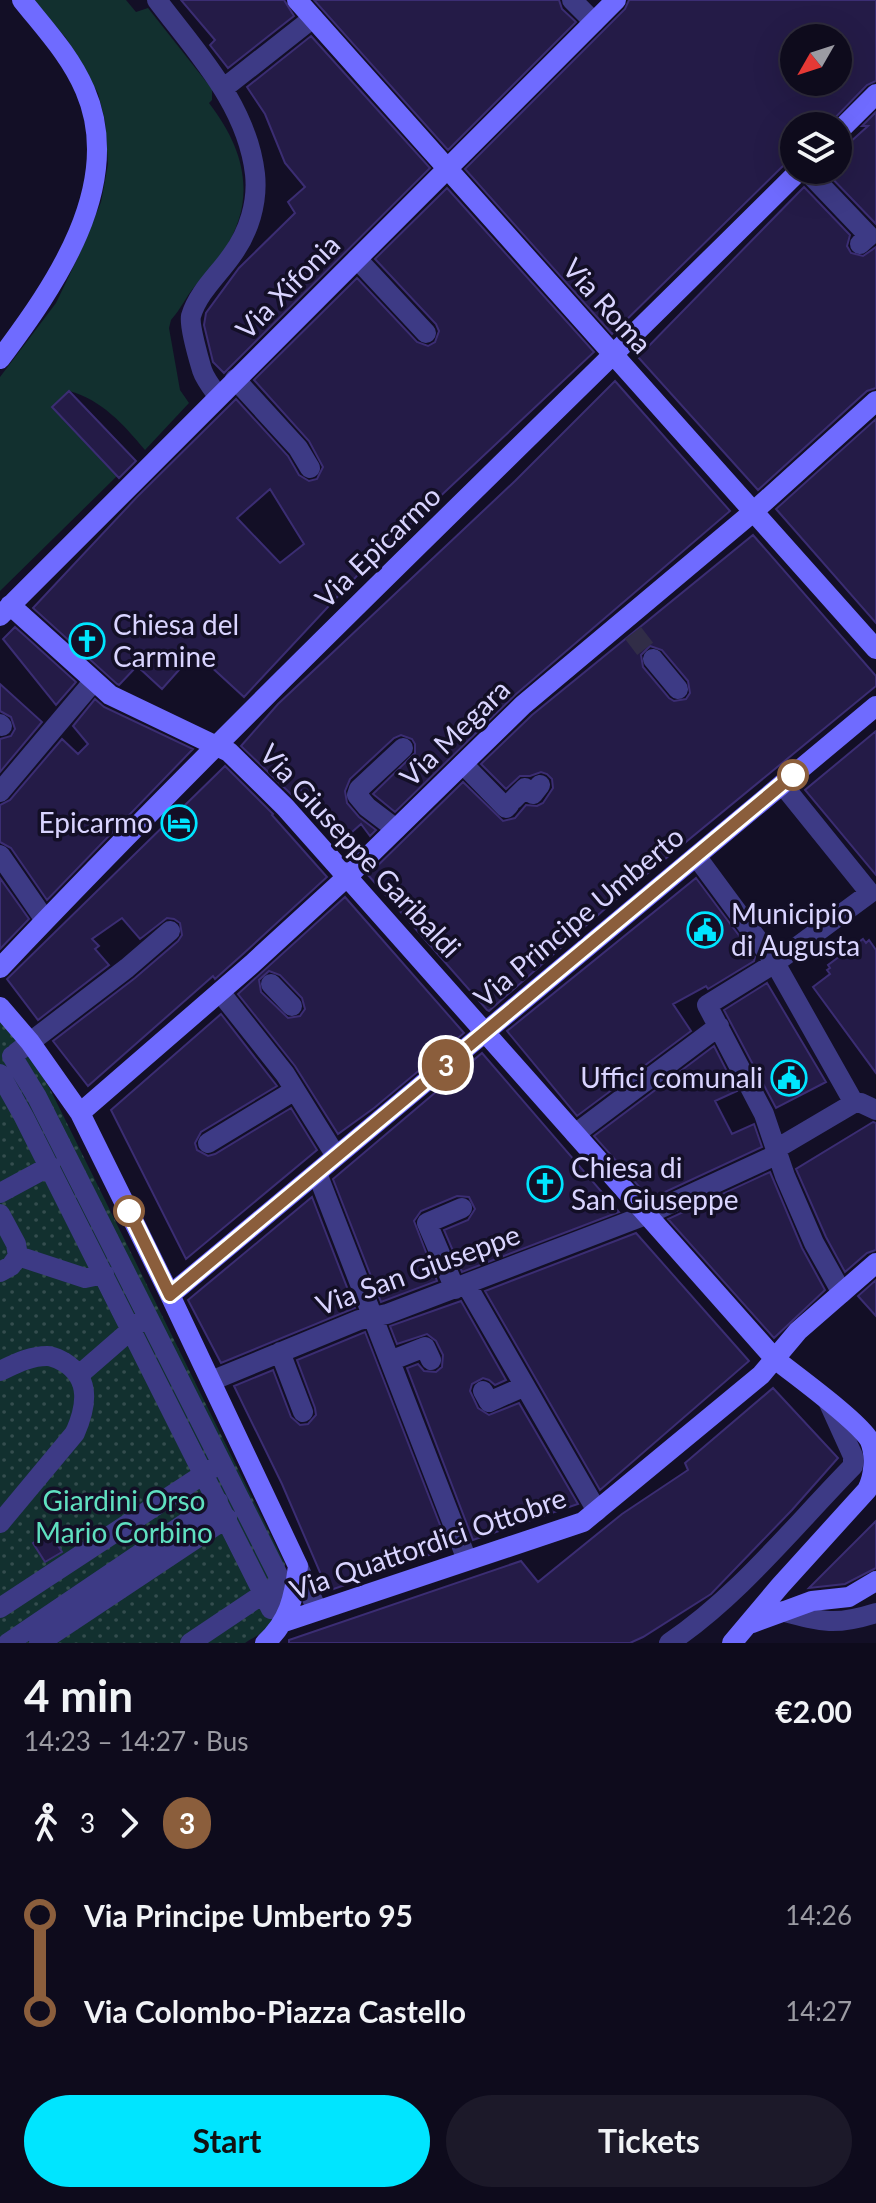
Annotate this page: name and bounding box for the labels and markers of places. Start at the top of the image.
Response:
place label: Chiesa del Carmine [113,607,239,673]
church icon: Chiesa del Carmine [68,622,106,660]
unlabelled marker [778,760,808,790]
hotel icon: Epicarmo [160,804,198,842]
place label: Epicarmo [38,805,153,839]
place label: Municipio di Augusta [731,896,860,962]
public building icon: Municipio di Augusta [686,911,724,949]
public building icon: Uffici comunali [770,1059,808,1097]
place label: Uffici comunali [580,1060,763,1094]
place label: Chiesa di San Giuseppe [571,1150,738,1216]
church icon: Chiesa di San Giuseppe [526,1165,564,1203]
unlabelled marker [114,1196,144,1226]

